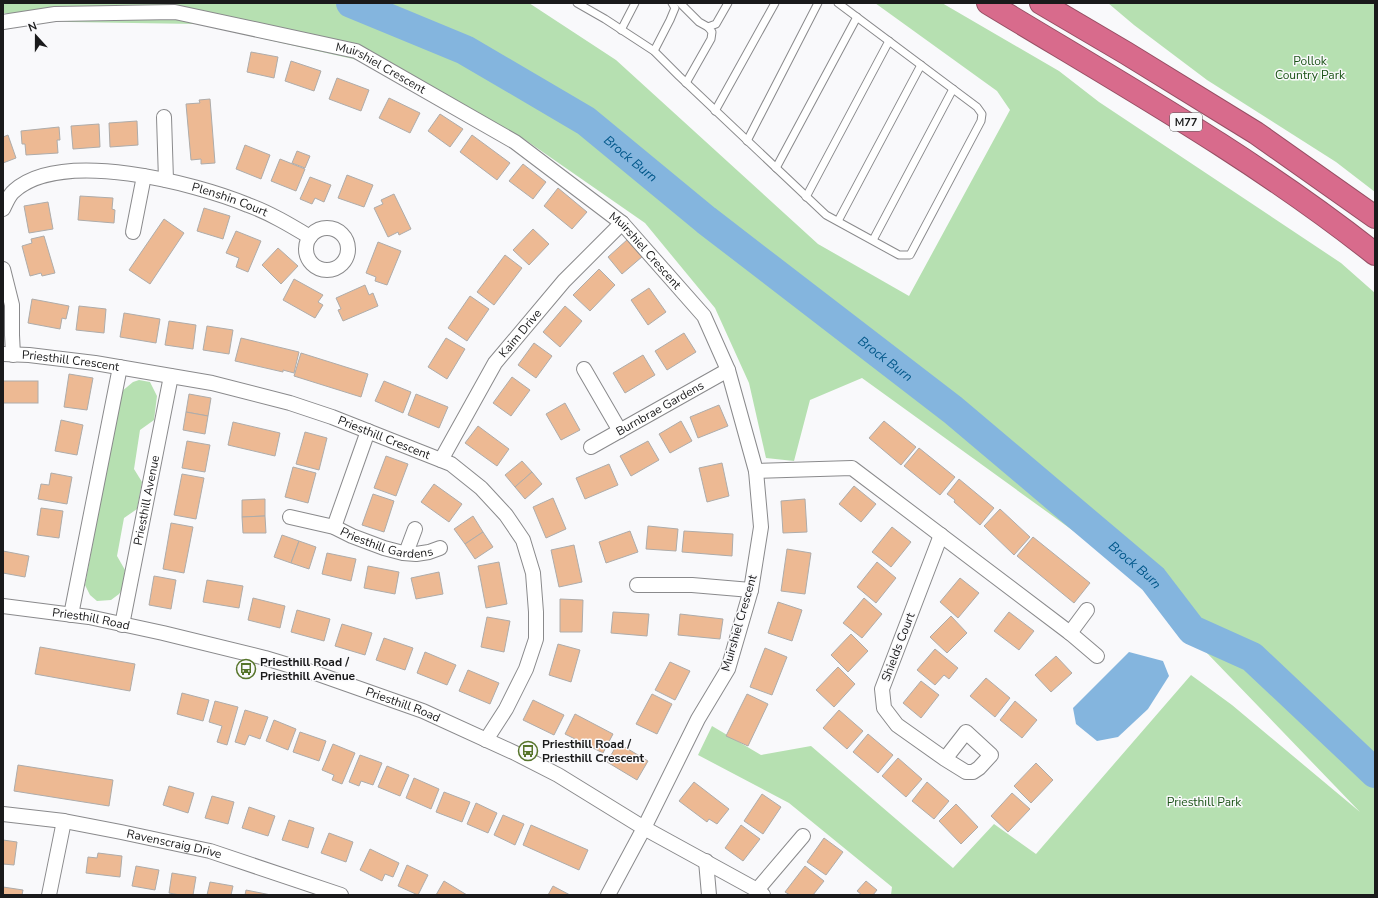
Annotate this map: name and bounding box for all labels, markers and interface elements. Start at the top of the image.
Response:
north arrow [16,16,56,56]
text: N [26,19,39,36]
street label: Muirshiel Crescent [334,39,429,98]
park label: Pollok Country Park [1275,53,1346,83]
road number: M77 [1170,113,1202,131]
water label: Brock Burn [600,131,661,186]
street label: Plenshin Court [190,179,271,221]
street label: Muirshiel Crescent [606,208,685,293]
street label: Kaim Drive [495,306,545,361]
water label: Brock Burn [854,332,916,386]
street label: Priesthill Crescent [22,347,121,375]
street label: Burnbrae Gardens [613,377,707,439]
street label: Priesthill Crescent [336,412,433,463]
street label: Priesthill Avenue [130,454,163,547]
street label: Priesthill Gardens [337,523,435,562]
water label: Brock Burn [1105,537,1165,593]
street label: Muirshiel Crescent [718,572,761,673]
street label: Priesthill Road [51,604,131,634]
street label: Shields Court [878,610,919,684]
place label: Priesthill Road / Priesthill Avenue [260,654,356,684]
bus stop icon: Priesthill Road / Priesthill Avenue [235,658,257,680]
street label: Priesthill Road [363,683,443,726]
place label: Priesthill Road / Priesthill Crescent [542,736,645,766]
bus stop icon: Priesthill Road / Priesthill Crescent [517,740,539,762]
park label: Priesthill Park [1167,794,1242,810]
street label: Ravenscraig Drive [125,825,224,862]

